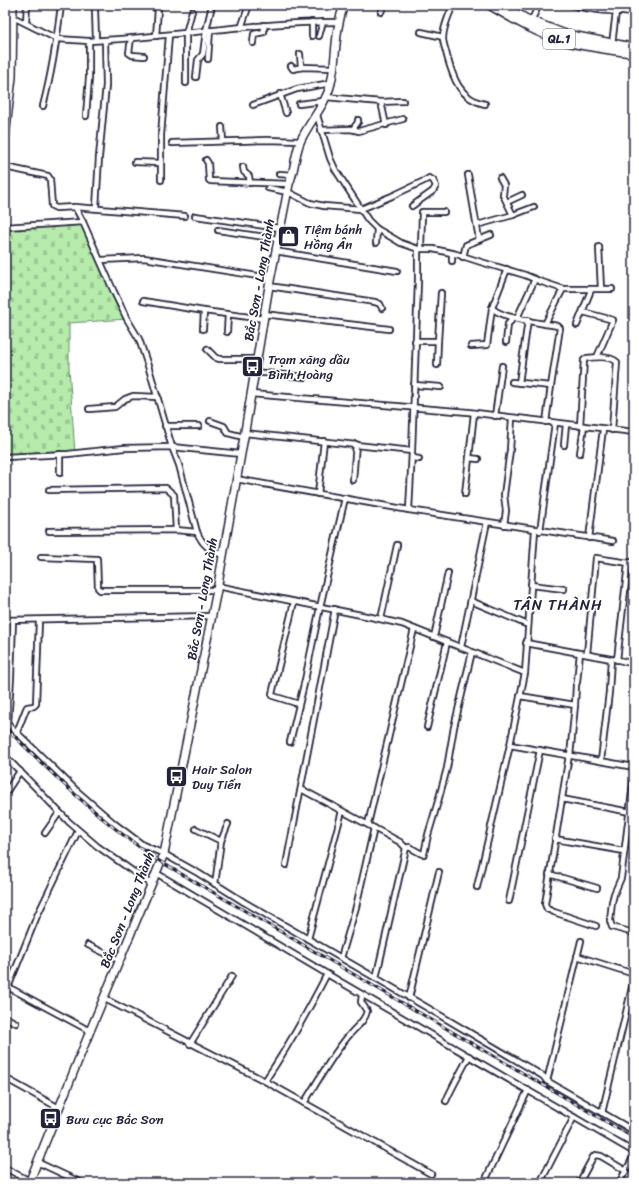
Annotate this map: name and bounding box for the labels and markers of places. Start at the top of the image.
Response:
place label: Tiệm bánh Hồng Ân [304,218,362,256]
shop icon: Tiệm bánh Hồng Ân [276,223,302,249]
place label: Trạm xăng dầu Bình Hoàng [268,348,350,386]
bus stop icon: Trạm xăng dầu Bình Hoàng [239,353,265,379]
place label: Hair Salon Duy Tiến [192,758,252,796]
bus stop icon: Hair Salon Duy Tiến [164,763,190,789]
bus stop icon: Bưu cục Bắc Sơn [38,1106,64,1132]
place label: Bưu cục Bắc Sơn [66,1108,163,1131]

